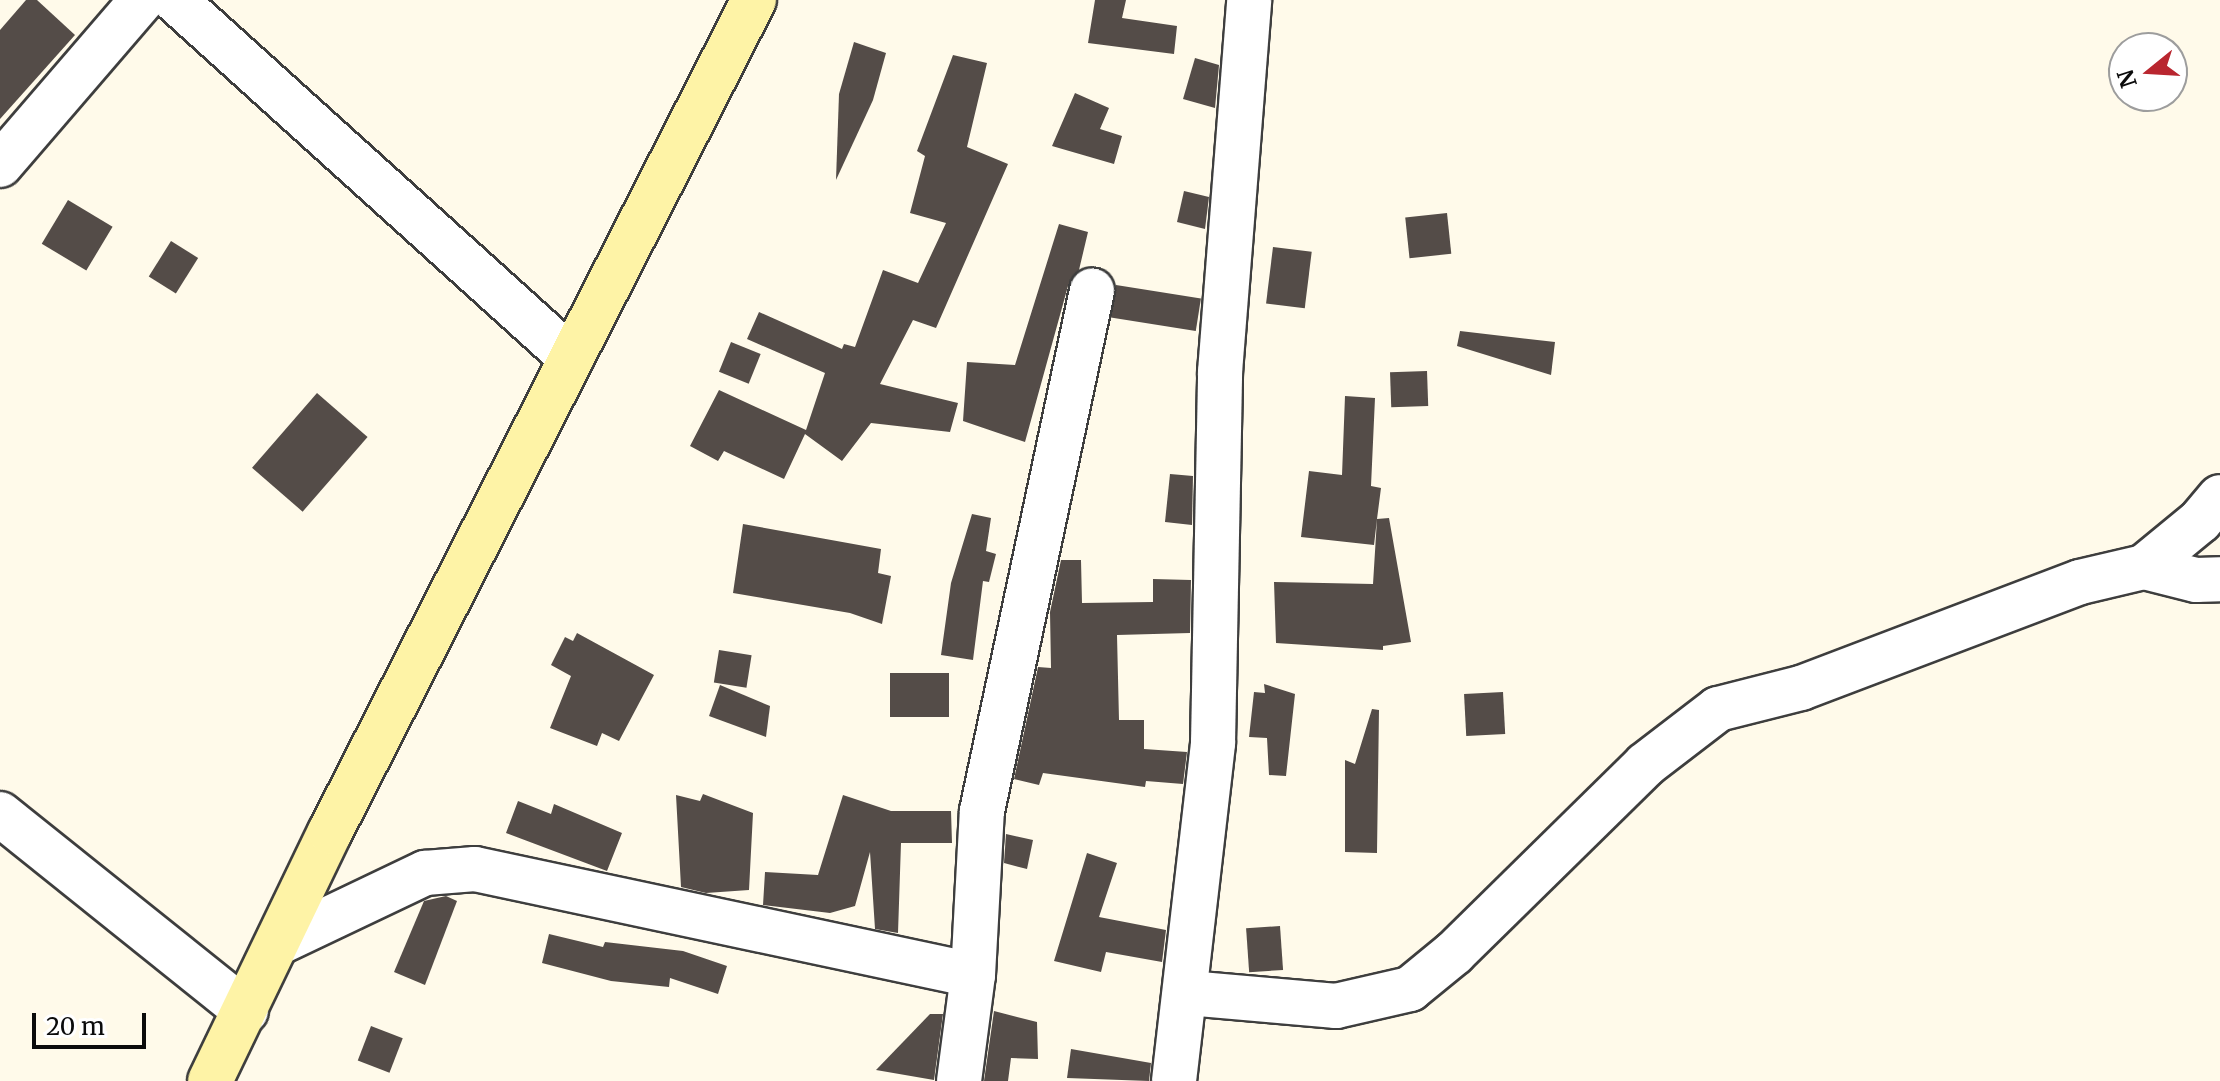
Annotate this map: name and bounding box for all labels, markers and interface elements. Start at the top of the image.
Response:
north arrow [2108,32,2188,112]
text: N [2111,66,2143,91]
scale bar [36,997,150,1047]
text: 20 m [46,1011,105,1042]

